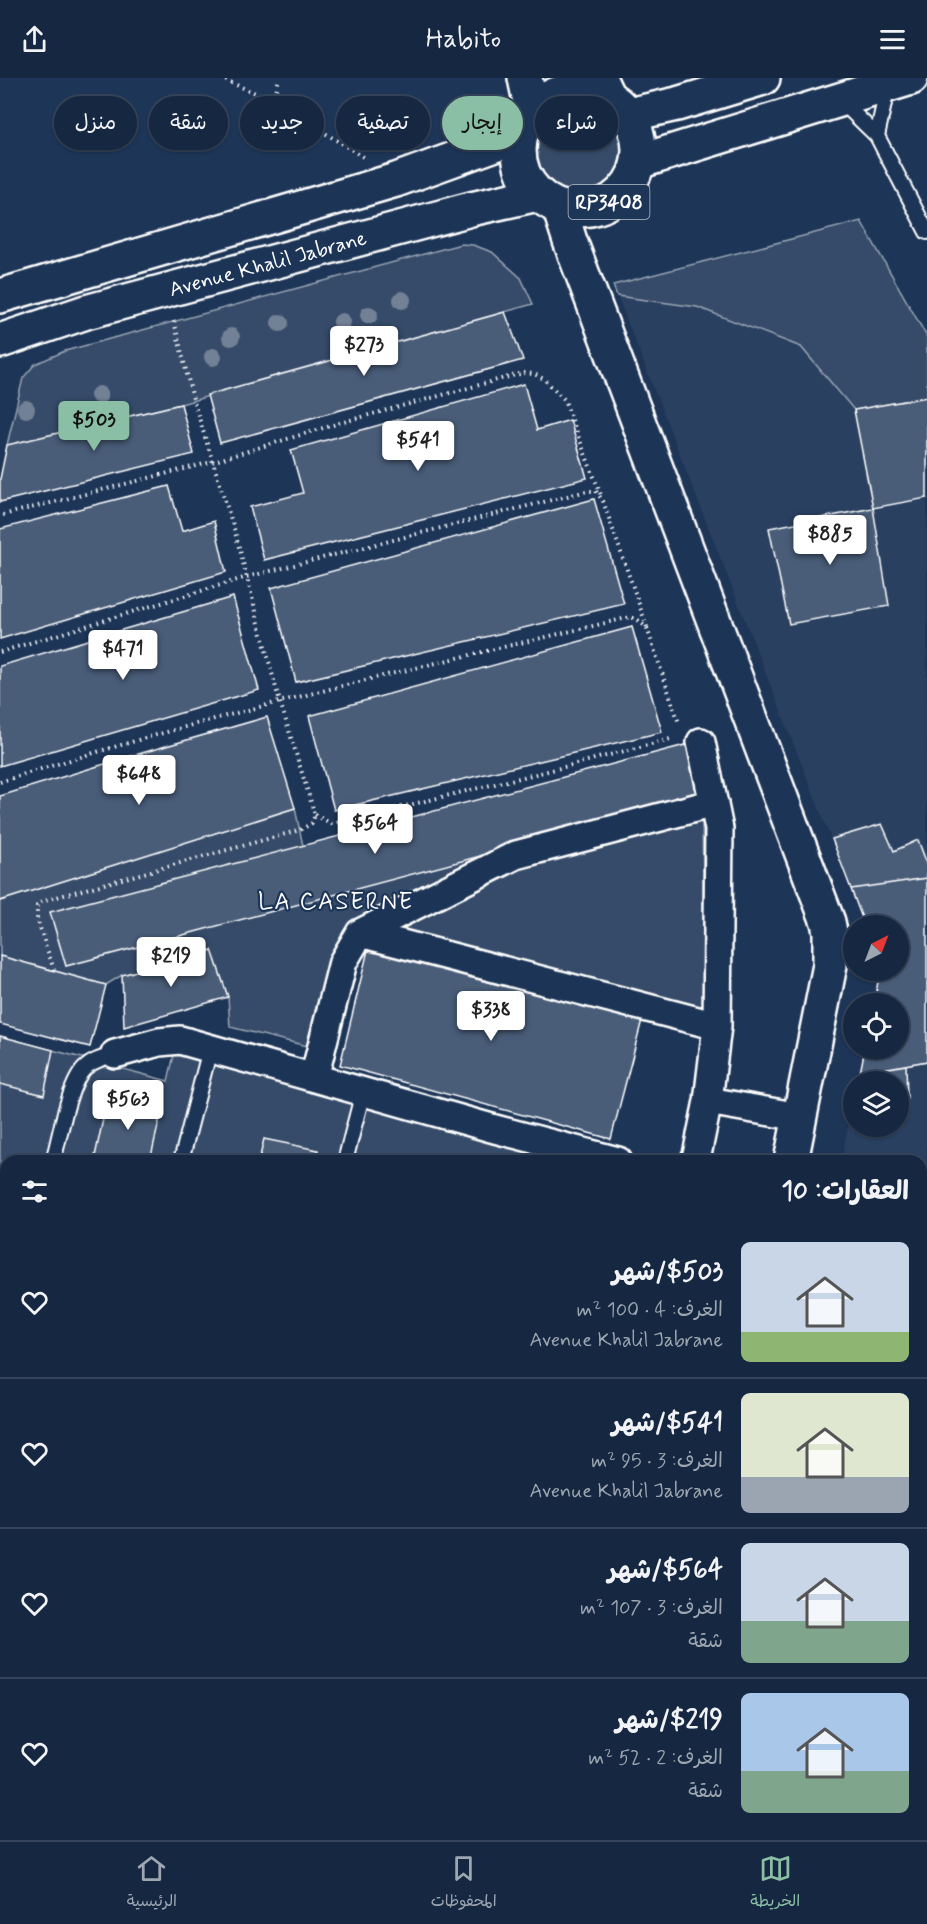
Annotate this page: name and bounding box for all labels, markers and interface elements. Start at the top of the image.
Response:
text: Habito [426,22,501,57]
icon: share [18,23,51,56]
icon: menu [876,23,909,56]
chip: منزل [54,96,137,150]
chip: شقة [149,96,228,150]
chip: جديد [240,96,324,150]
chip: تصفية [336,96,430,150]
chip: إيجار [442,96,523,150]
chip: شراء [535,96,618,150]
road number: RP3408 [568,185,650,219]
street label: Avenue Khalil Jabrane [166,224,370,304]
pin: $273 [328,326,400,377]
text: $273 [344,332,384,359]
pin: $503 [58,401,130,452]
text: $503 [72,407,116,434]
pin: $541 [382,421,454,472]
text: $541 [396,427,440,454]
pin: $885 [794,515,866,566]
text: $885 [807,521,853,548]
pin: $471 [87,630,159,681]
text: $471 [102,636,144,663]
pin: $648 [103,755,175,806]
text: $648 [117,761,161,788]
pin: $564 [339,804,411,855]
text: $564 [352,810,398,837]
district label: LA CASERNE [258,887,414,918]
north arrow [843,915,909,981]
map controls [843,915,909,1137]
pin: $219 [135,937,207,988]
text: $219 [151,943,191,970]
pin: $338 [455,991,527,1042]
button: locate [843,993,909,1059]
text: $338 [471,997,511,1024]
button: layers [843,1071,909,1137]
pin: $563 [92,1080,164,1131]
text: $563 [107,1086,150,1113]
icon: filters [18,1175,51,1208]
text: العقارات: 10 [781,1175,909,1209]
text: $503/شهر [612,1256,723,1290]
icon: home [789,1266,861,1338]
icon: heart [18,1286,51,1319]
text: الغرف: 4 · 100 m² [577,1297,723,1324]
text: Avenue Khalil Jabrane [529,1327,723,1354]
text: $541/شهر [612,1407,723,1441]
icon: home [789,1417,861,1489]
icon: heart [18,1437,51,1470]
text: الغرف: 3 · 95 m² [591,1448,723,1475]
text: Avenue Khalil Jabrane [529,1478,723,1505]
text: $564/شهر [608,1554,723,1588]
icon: home [789,1567,861,1639]
icon: heart [18,1587,51,1620]
text: الغرف: 3 · 107 m² [580,1595,723,1622]
text: شقة [688,1628,723,1655]
text: $219/شهر [616,1704,723,1738]
icon: home [789,1717,861,1789]
icon: heart [18,1737,51,1770]
text: الغرف: 2 · 52 m² [588,1745,723,1772]
text: شقة [688,1778,723,1805]
tab: الرئيسية [127,1852,177,1915]
tab: المحفوظات [431,1852,497,1915]
tab: الخريطة [750,1852,800,1915]

